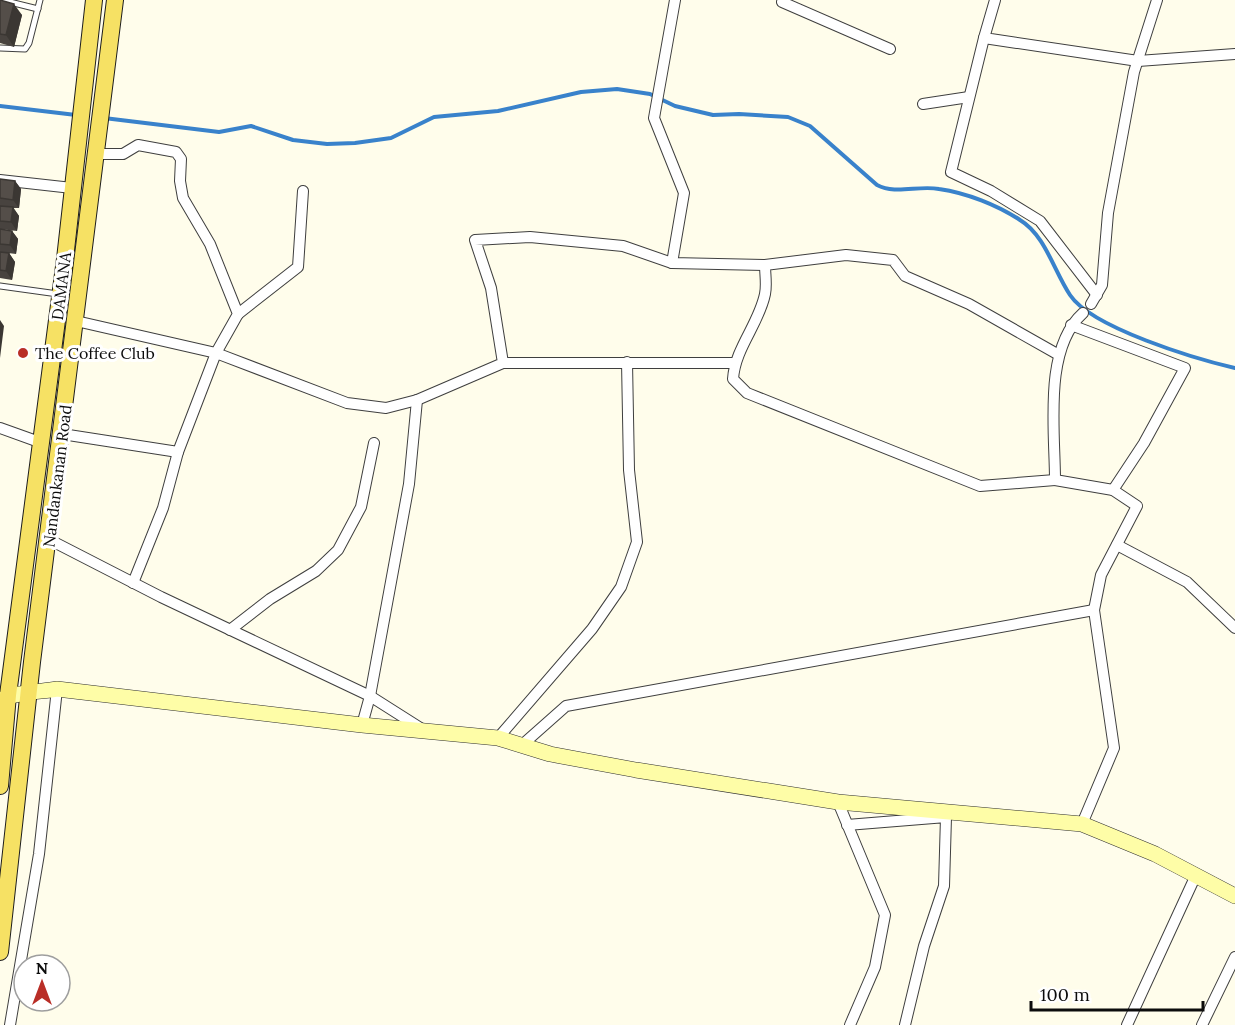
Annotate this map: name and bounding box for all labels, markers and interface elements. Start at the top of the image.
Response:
street label: DAMANA [47,250,75,321]
place label: The Coffee Club [35,343,155,363]
marker: The Coffee Club [16,346,30,360]
street label: Nandankanan Road [38,403,76,548]
north arrow [12,953,72,1013]
text: N [36,958,48,978]
scale bar [1031,974,1204,1012]
text: 100 m [1040,983,1090,1006]

